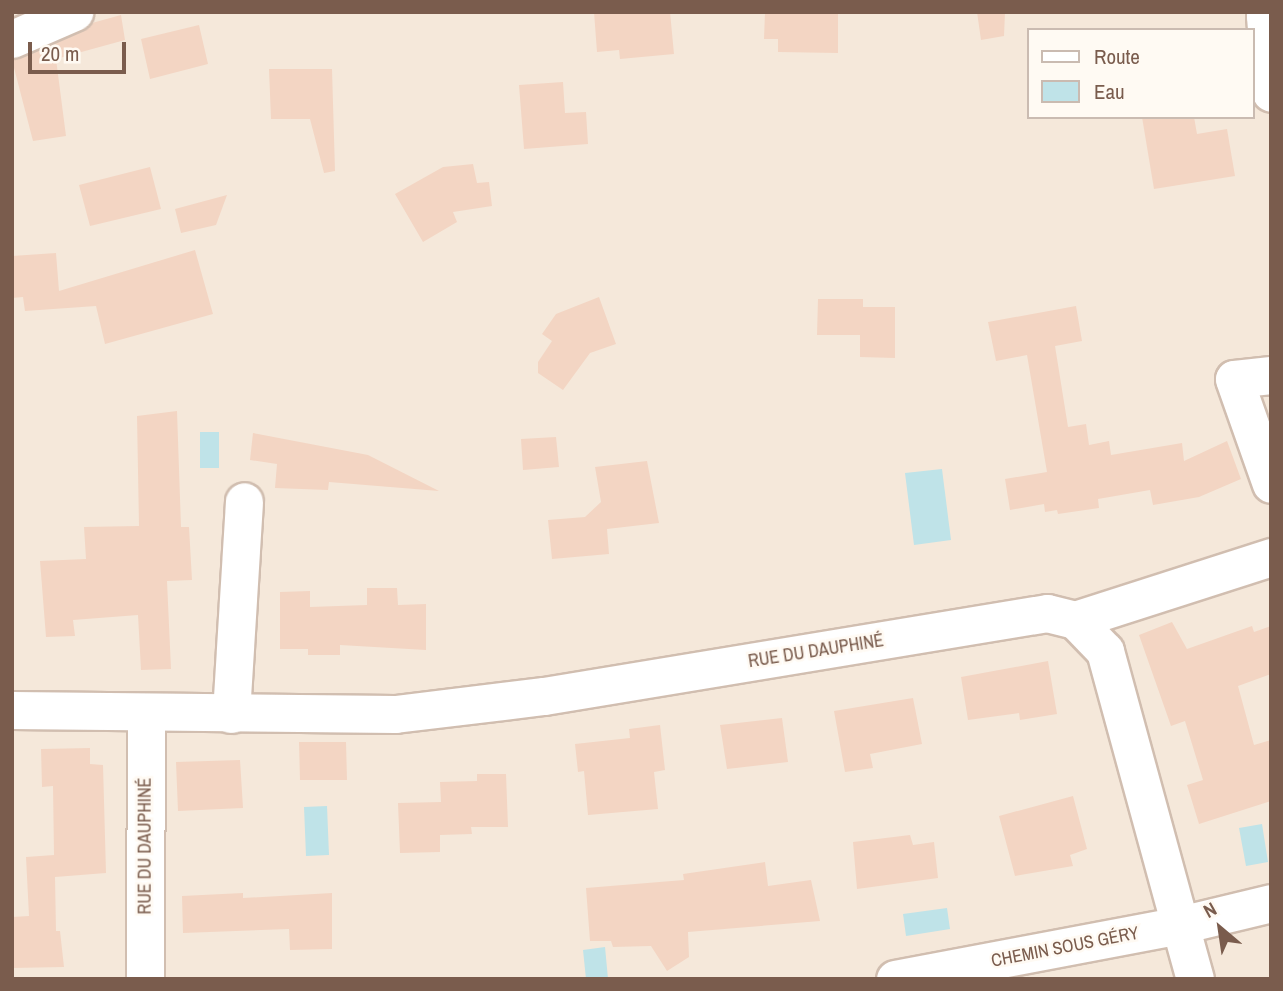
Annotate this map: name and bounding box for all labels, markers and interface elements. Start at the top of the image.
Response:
scale bar [32,28,130,72]
legend [1028,28,1255,119]
text: 20 m [41,39,79,68]
text: Route [1094,42,1140,71]
text: Eau [1094,77,1125,106]
street label: RUE DU DAUPHINÉ [747,630,885,672]
street label: RUE DU DAUPHINÉ [134,778,156,914]
north arrow [1185,893,1255,963]
text: N [1199,896,1221,924]
street label: CHEMIN SOUS GÉRY [989,922,1141,972]

